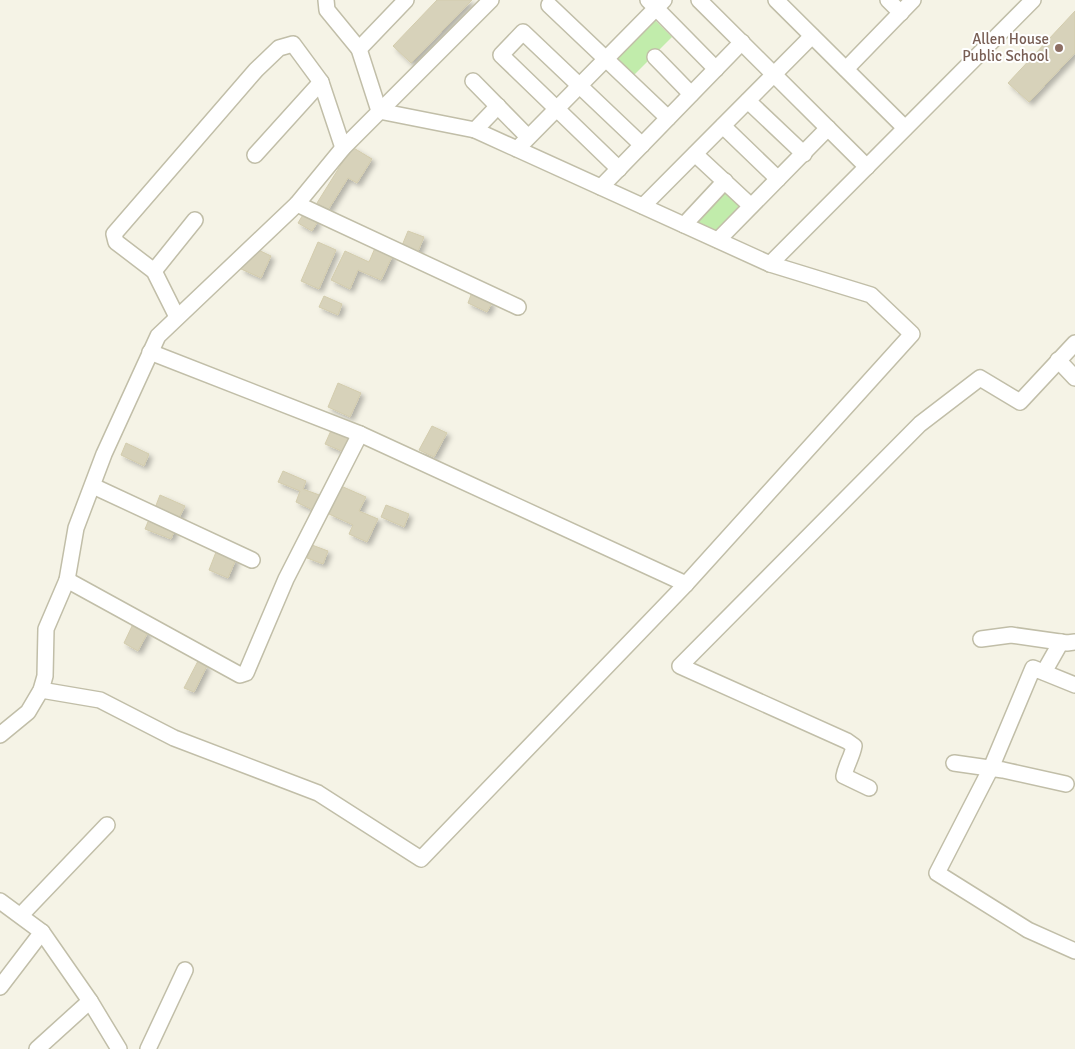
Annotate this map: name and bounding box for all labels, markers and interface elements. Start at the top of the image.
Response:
place label: Allen House Public School [962,30,1049,65]
marker: Allen House Public School [1053,42,1065,54]

